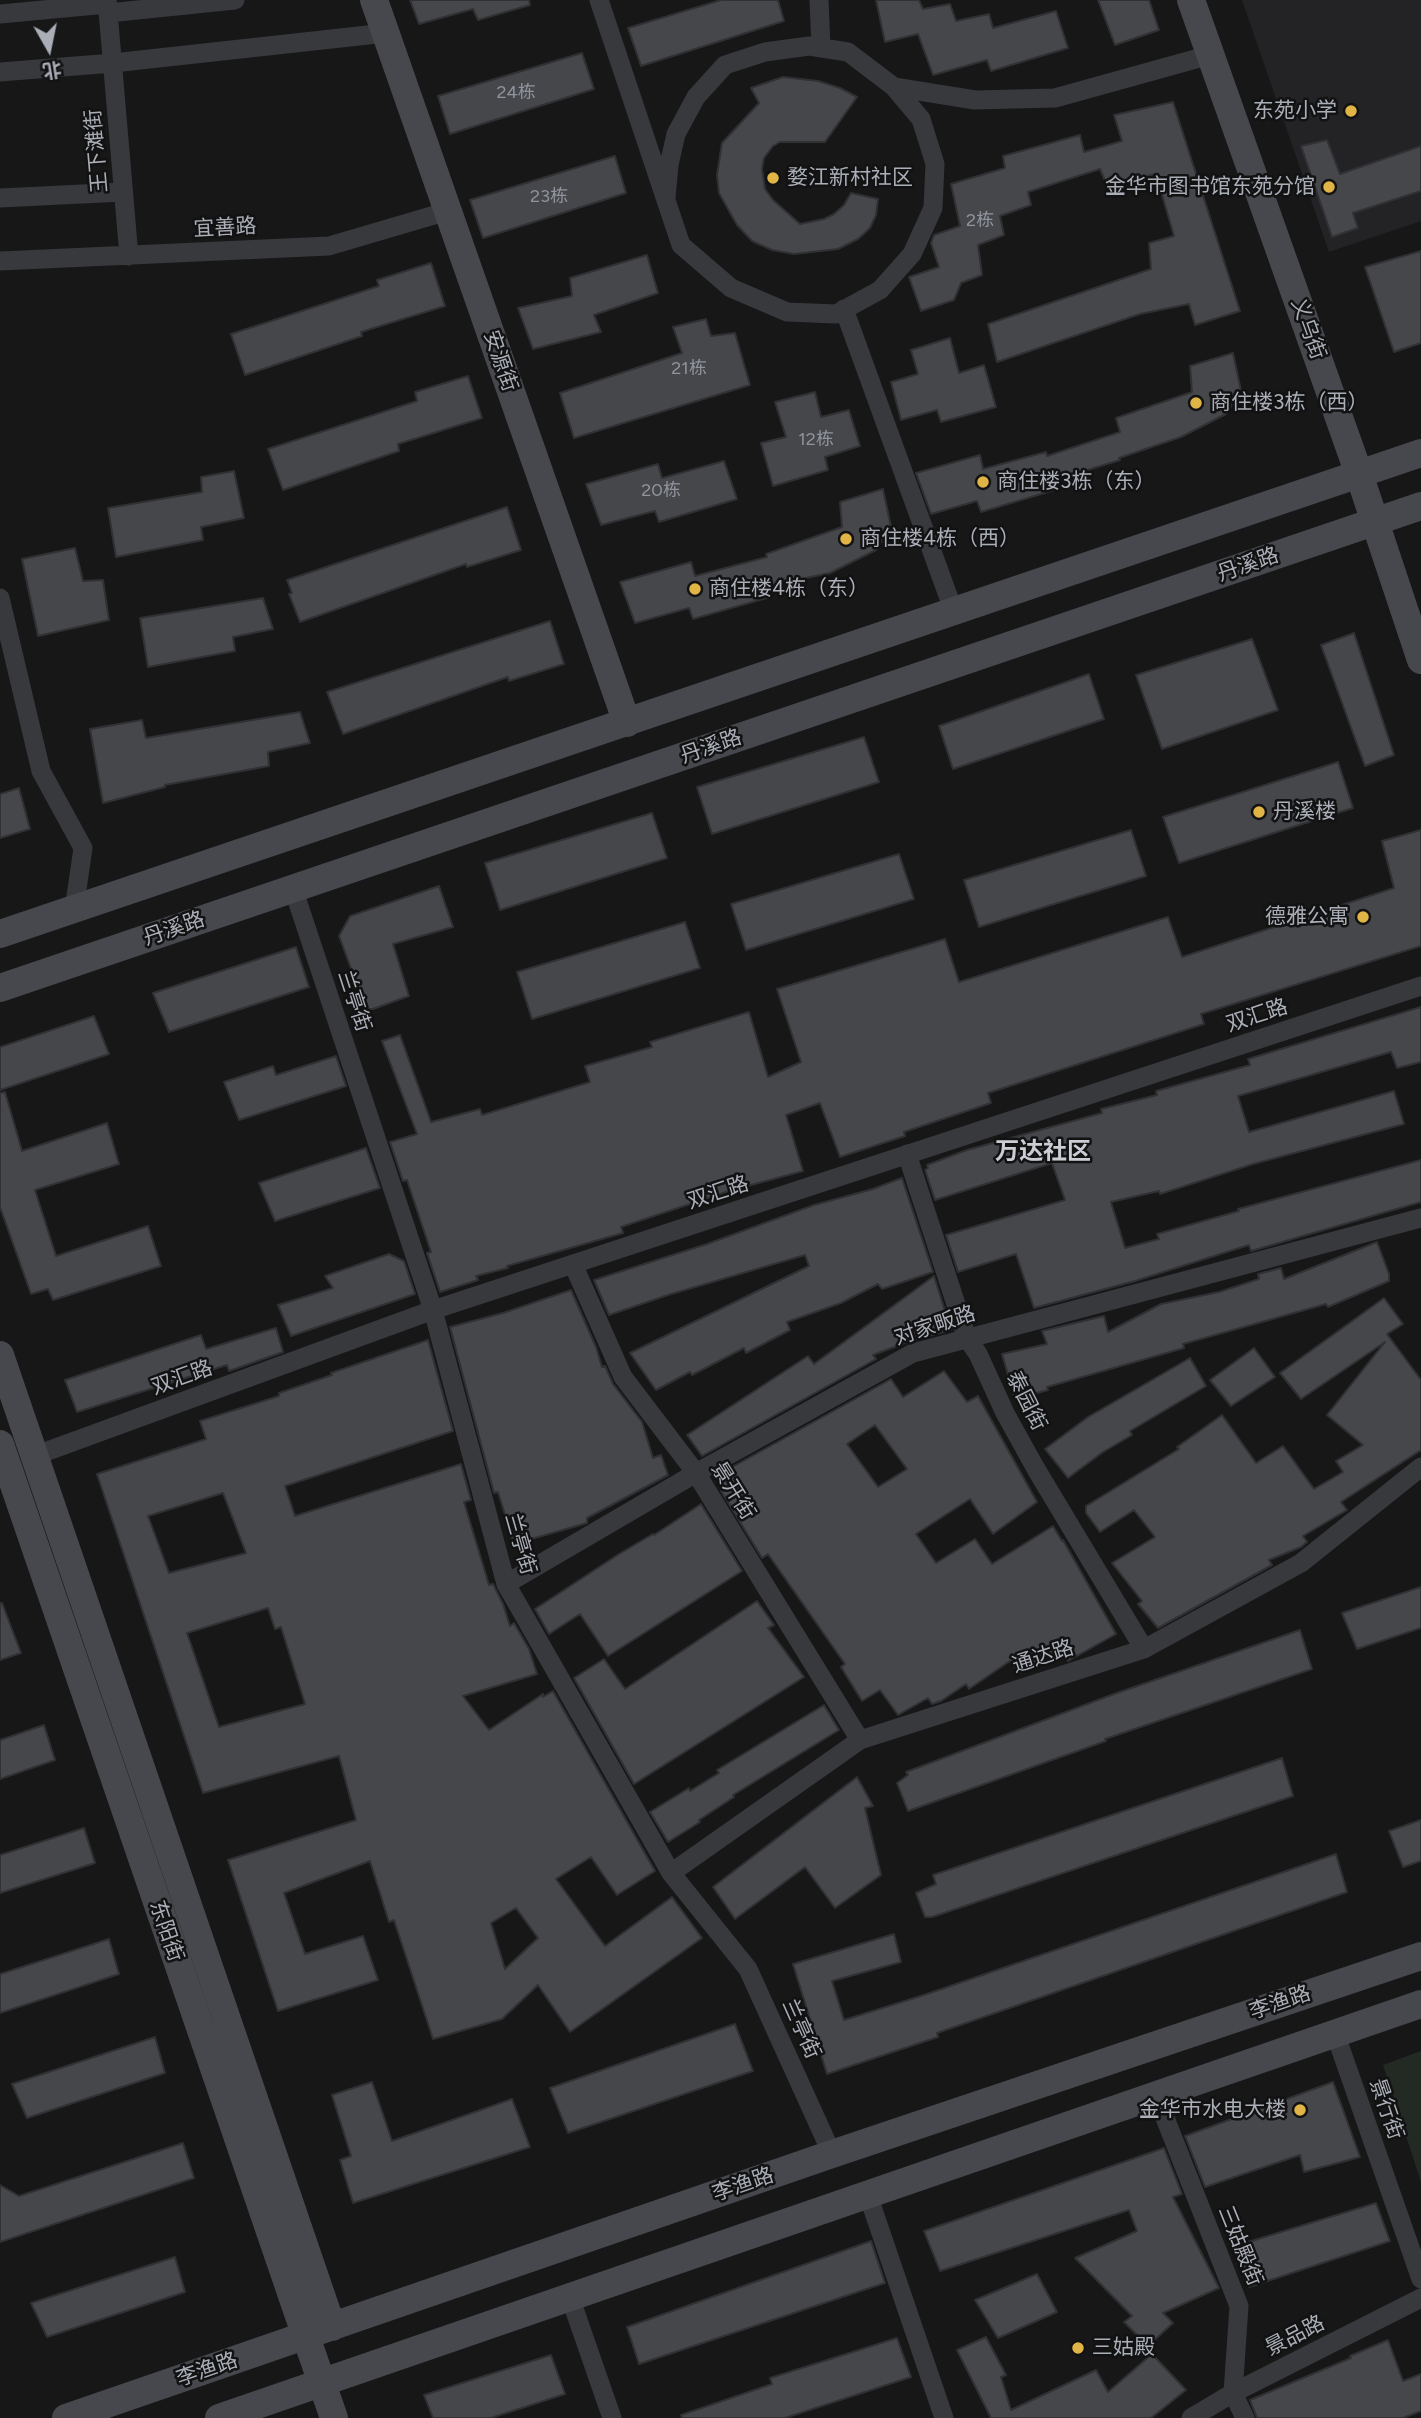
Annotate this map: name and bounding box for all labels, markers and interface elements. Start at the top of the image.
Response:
north arrow [14,14,84,84]
text: 北 [41,57,64,83]
house number: 24栋 [496,82,536,104]
place label: 东苑小学 [1253,98,1337,124]
marker: 东苑小学 [1343,103,1359,119]
street label: 王下滩街 [81,108,113,194]
place label: 婺江新村社区 [787,165,913,191]
marker: 婺江新村社区 [765,170,781,186]
place label: 金华市图书馆东苑分馆 [1105,174,1315,200]
marker: 金华市图书馆东苑分馆 [1321,179,1337,195]
house number: 23栋 [530,186,568,208]
house number: 2栋 [966,210,994,232]
street label: 宜善路 [193,214,257,242]
street label: 义乌街 [1285,295,1331,363]
street label: 安源街 [478,327,522,395]
house number: 21栋 [671,358,707,380]
place label: 商住楼3栋（西） [1210,390,1368,416]
marker: 商住楼3栋（西） [1188,395,1204,411]
house number: 12栋 [798,429,834,451]
place label: 商住楼3栋（东） [997,469,1155,495]
marker: 商住楼3栋（东） [975,474,991,490]
house number: 20栋 [641,480,681,502]
place label: 商住楼4栋（西） [860,526,1020,552]
marker: 商住楼4栋（西） [838,531,854,547]
street label: 丹溪路 [1214,543,1282,587]
place label: 商住楼4栋（东） [709,576,869,602]
marker: 商住楼4栋（东） [687,581,703,597]
street label: 丹溪路 [677,725,745,769]
place label: 丹溪楼 [1273,799,1336,825]
marker: 丹溪楼 [1251,804,1267,820]
place label: 德雅公寓 [1265,904,1349,930]
street label: 丹溪路 [140,907,208,951]
marker: 德雅公寓 [1355,909,1371,925]
street label: 兰亭街 [332,967,376,1035]
street label: 双汇路 [1223,994,1291,1038]
district label: 万达社区 [995,1138,1091,1166]
street label: 双汇路 [684,1171,752,1215]
street label: 对家畈路 [891,1301,979,1351]
street label: 双汇路 [148,1355,216,1401]
street label: 泰园街 [1000,1367,1052,1435]
street label: 景开街 [706,1458,760,1524]
street label: 兰亭街 [499,1510,541,1578]
street label: 通达路 [1009,1635,1077,1679]
street label: 东阳街 [144,1897,188,1965]
street label: 李渔路 [1246,1981,1314,2025]
street label: 兰亭街 [777,1995,825,2063]
street label: 景行街 [1364,2075,1408,2143]
place label: 金华市水电大楼 [1139,2097,1286,2123]
marker: 金华市水电大楼 [1292,2102,1308,2118]
street label: 李渔路 [709,2163,777,2207]
street label: 三姑殿街 [1213,2202,1267,2290]
street label: 景品路 [1261,2310,1329,2362]
place label: 三姑殿 [1092,2335,1155,2361]
marker: 三姑殿 [1070,2340,1086,2356]
street label: 李渔路 [173,2348,241,2392]

